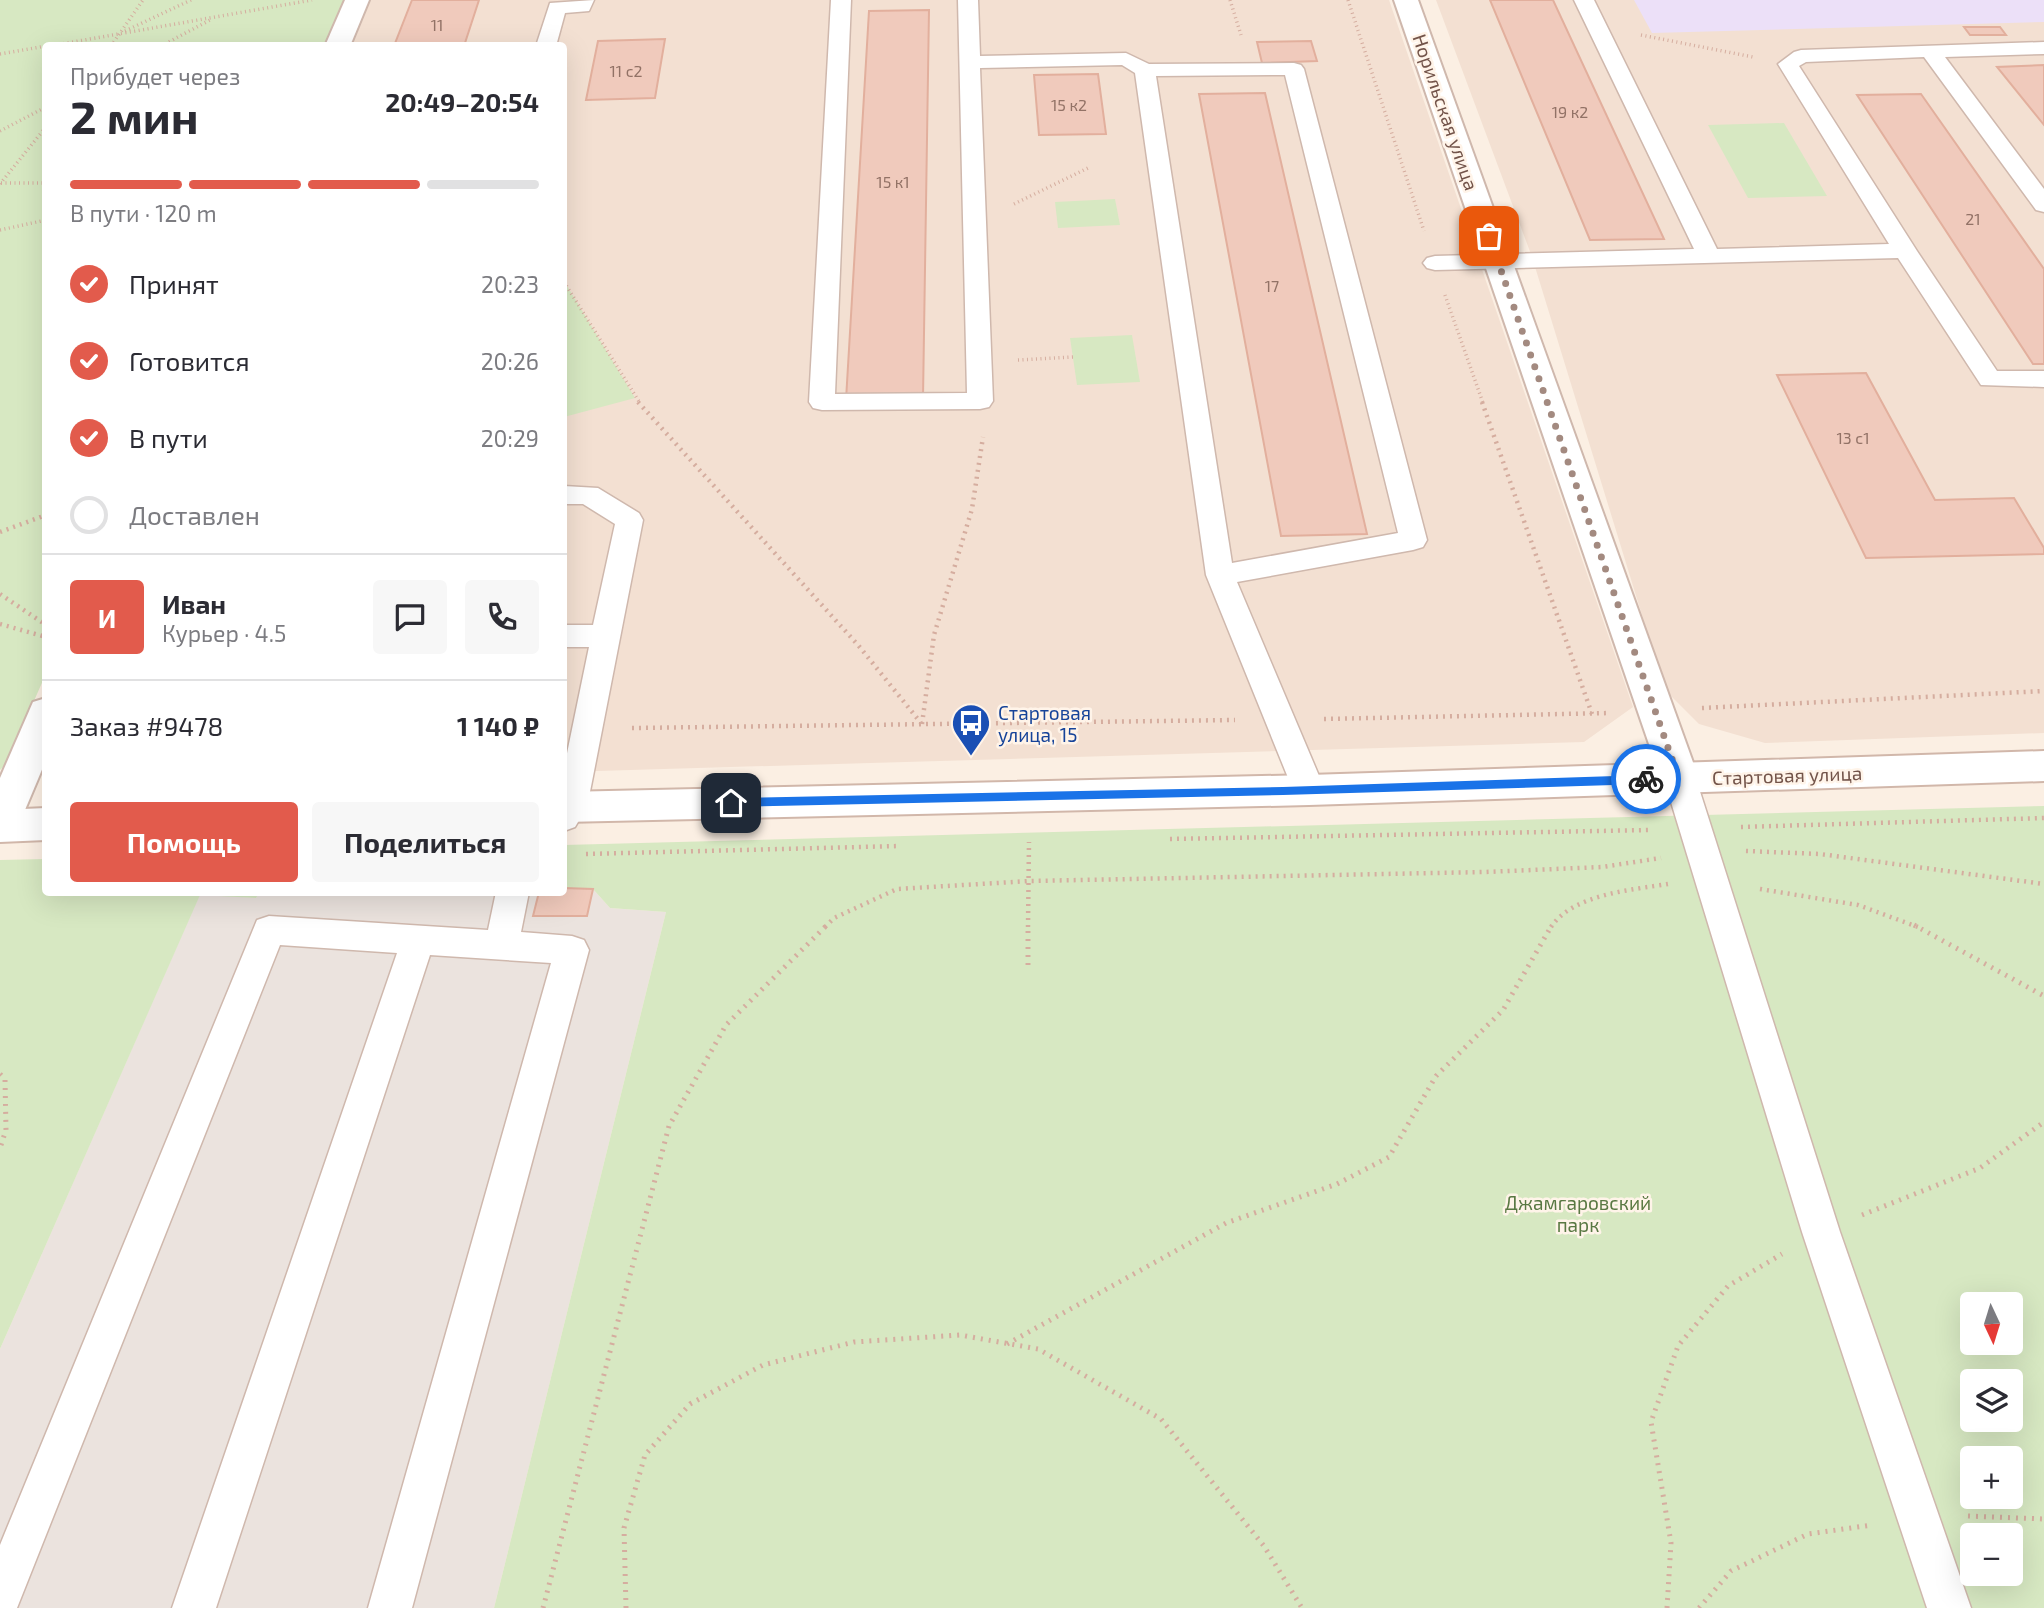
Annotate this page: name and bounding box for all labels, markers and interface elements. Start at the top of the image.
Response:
house number: 11 [431,15,443,34]
street label: Норильская улица [1407,31,1484,194]
house number: 11 с2 [609,61,643,80]
text: Прибудет через [70,62,240,90]
text: 20:49–20:54 [385,86,539,117]
text: 2 мин [70,88,199,143]
house number: 15 к2 [1051,95,1087,114]
house number: 19 к2 [1552,102,1588,121]
house number: 15 к1 [876,172,910,191]
text: В пути · 120 m [70,199,217,227]
pin [1459,206,1519,266]
house number: 21 [1965,209,1981,228]
icon: bag [1470,217,1508,255]
icon: check [70,265,108,303]
text: Принят [129,268,219,299]
text: 20:23 [481,270,539,298]
house number: 17 [1265,276,1279,295]
icon: check [70,342,108,380]
text: Готовится [129,345,250,376]
text: 20:26 [481,347,539,375]
icon: check [70,419,108,457]
text: В пути [129,422,208,453]
text: 20:29 [481,424,539,452]
house number: 13 с1 [1836,428,1870,447]
text: Доставлен [129,499,260,530]
button: chat [373,580,447,654]
button: phone [465,580,539,654]
text: Иван [162,588,226,619]
text: И [98,602,116,633]
text: Курьер · 4.5 [162,619,286,647]
place label: Стартовая улица, 15 [998,701,1091,747]
bus stop icon: Стартовая улица, 15 [950,702,992,757]
text: Заказ #9478 [70,710,223,741]
text: 1 140 ₽ [457,710,539,741]
courier [1611,744,1681,814]
icon: bike [1627,760,1665,798]
street label: Стартовая улица [1711,761,1863,790]
pin [701,773,761,833]
icon: home [712,784,750,822]
button: Помощь [70,802,298,882]
button: Поделиться [312,802,539,882]
park label: Джамгаровский парк [1505,1191,1651,1236]
north arrow [1960,1292,2023,1354]
map controls [1960,1292,2023,1586]
button: layers [1960,1369,2023,1432]
button: + [1960,1446,2023,1509]
button: − [1960,1523,2023,1586]

